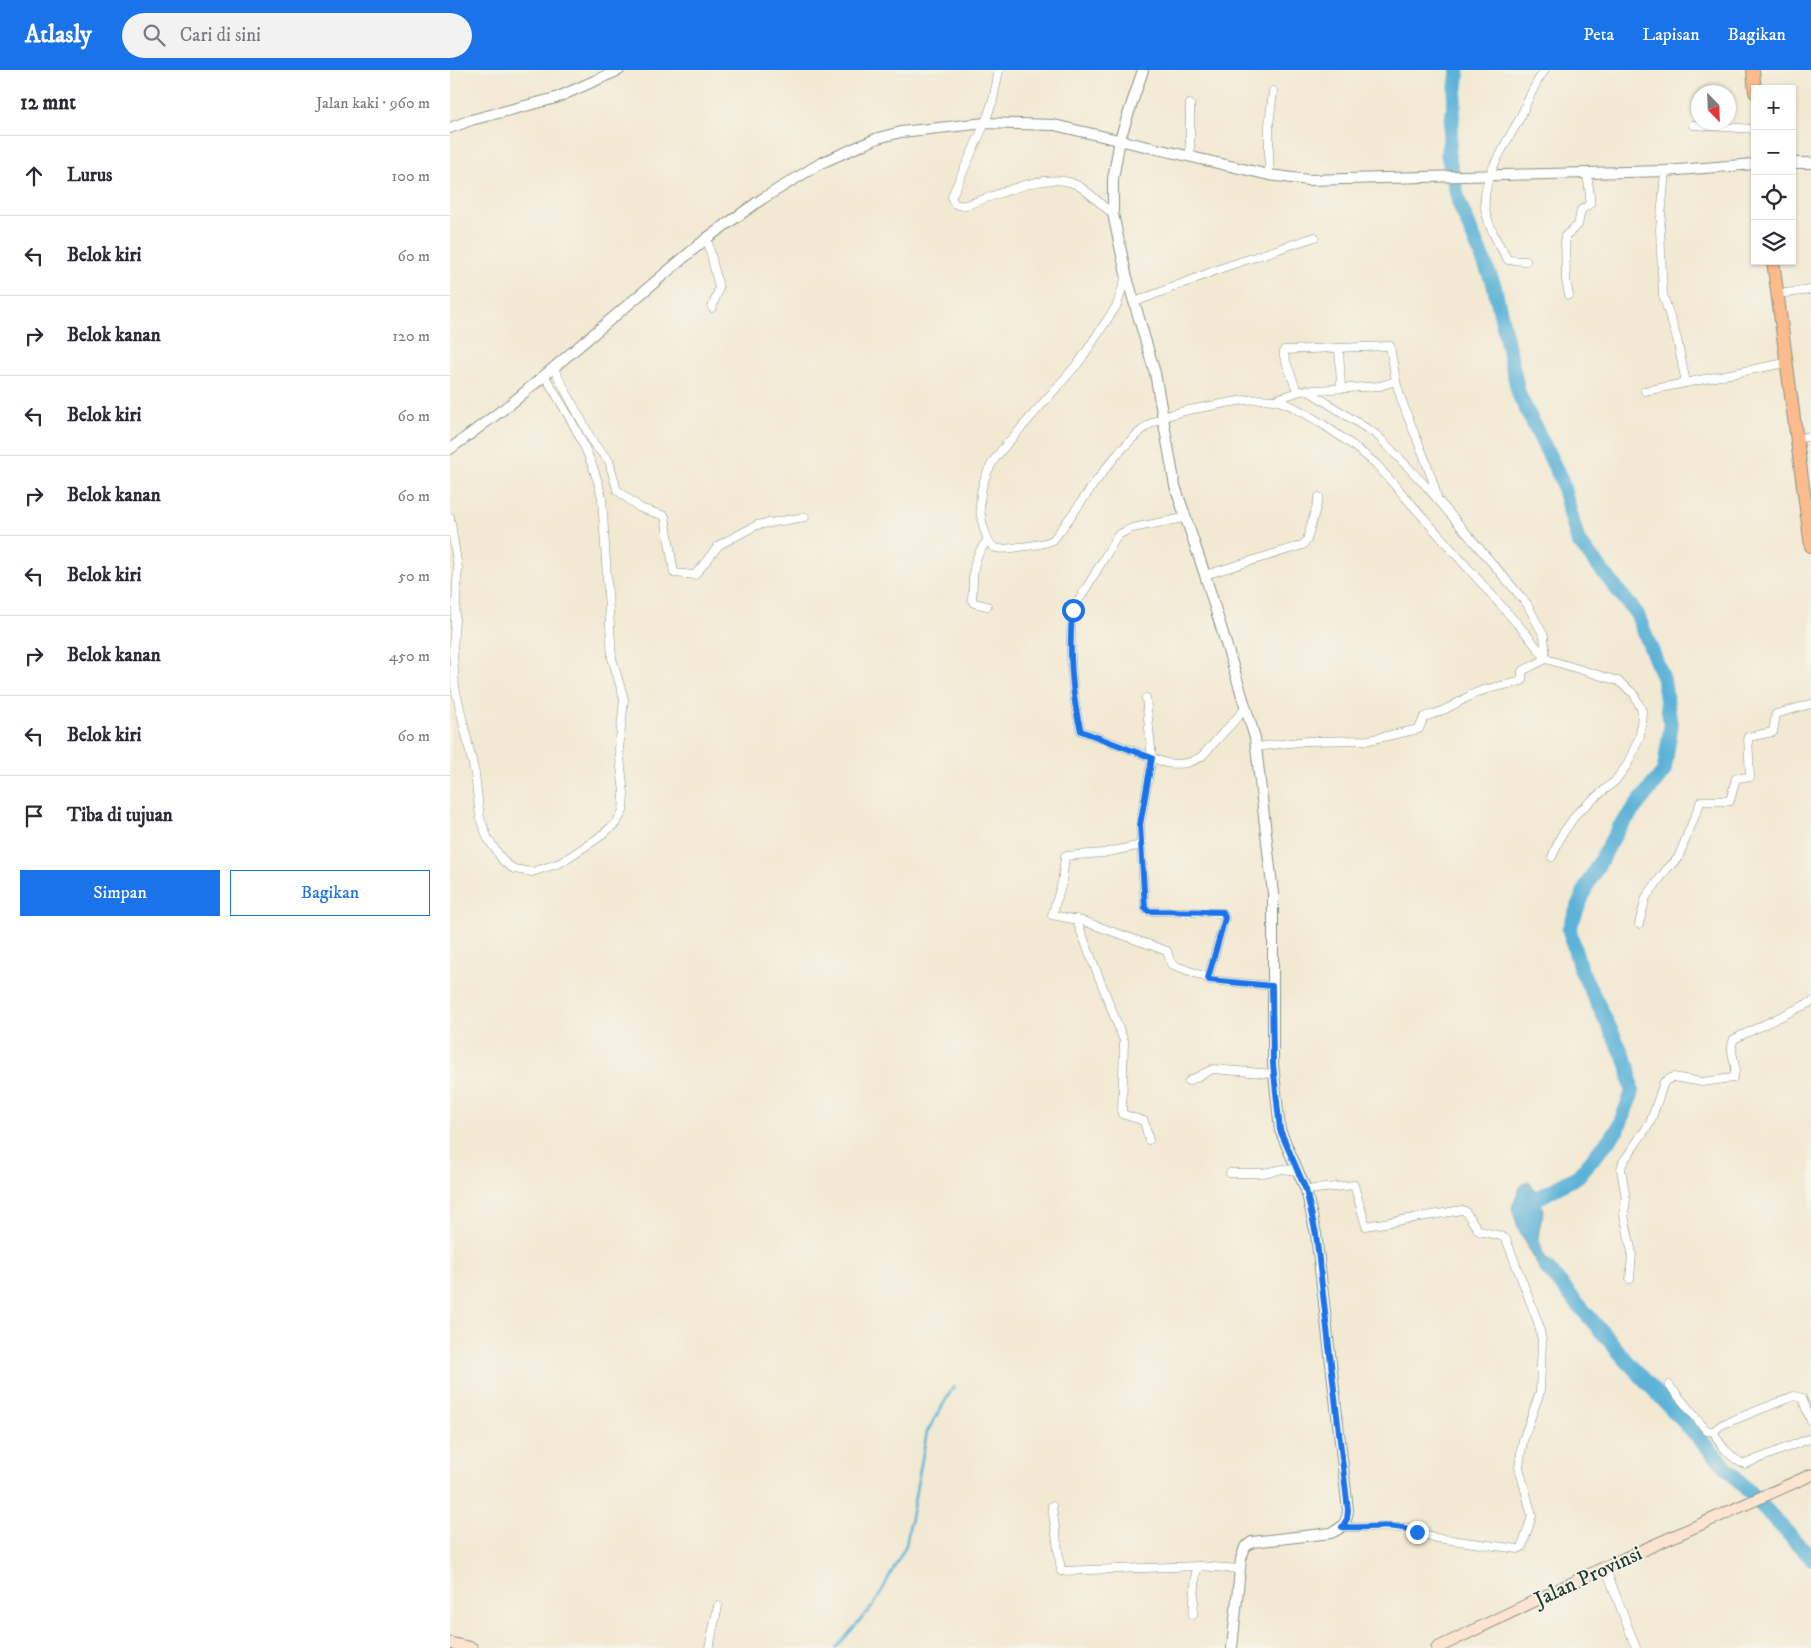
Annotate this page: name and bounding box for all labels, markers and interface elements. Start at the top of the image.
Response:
search box [122,13,472,58]
text: Atlasly [25,20,92,50]
icon: search [140,21,168,49]
text: Cari di sini [180,24,261,47]
text: Peta [1583,24,1614,46]
text: Lapisan [1642,24,1700,46]
text: Bagikan [1728,24,1786,46]
north arrow [1691,85,1736,130]
map controls [1751,85,1796,265]
button: + [1751,85,1796,130]
text: 12 mnt [20,90,76,116]
text: Jalan kaki · 960 m [316,93,430,113]
button: − [1751,130,1796,175]
icon: ahead [20,162,48,190]
text: Lurus [67,164,112,187]
text: 100 m [392,166,430,186]
button: locate [1751,175,1796,220]
button: layers [1751,220,1796,265]
icon: left [20,242,48,270]
text: Belok kiri [67,244,141,267]
text: 60 m [398,246,430,266]
icon: right [20,322,48,350]
text: Belok kanan [67,324,161,347]
text: 120 m [392,326,430,346]
icon: left [20,402,48,430]
text: Belok kiri [67,404,141,427]
text: 60 m [398,406,430,426]
icon: right [20,482,48,510]
text: Belok kanan [67,484,161,507]
text: 60 m [398,486,430,506]
icon: left [20,562,48,590]
text: Belok kiri [67,564,141,587]
text: 50 m [398,566,430,586]
route start [1062,599,1085,622]
icon: right [20,642,48,670]
text: Belok kanan [67,644,161,667]
text: 450 m [389,646,430,666]
icon: left [20,722,48,750]
text: Belok kiri [67,724,141,747]
text: 60 m [398,726,430,746]
icon: arrive [20,802,48,830]
text: Tiba di tujuan [67,804,173,827]
button: Simpan [20,870,220,916]
button: Bagikan [230,870,430,916]
route end [1406,1521,1429,1544]
street label: Jalan Provinsi [1529,1541,1646,1614]

